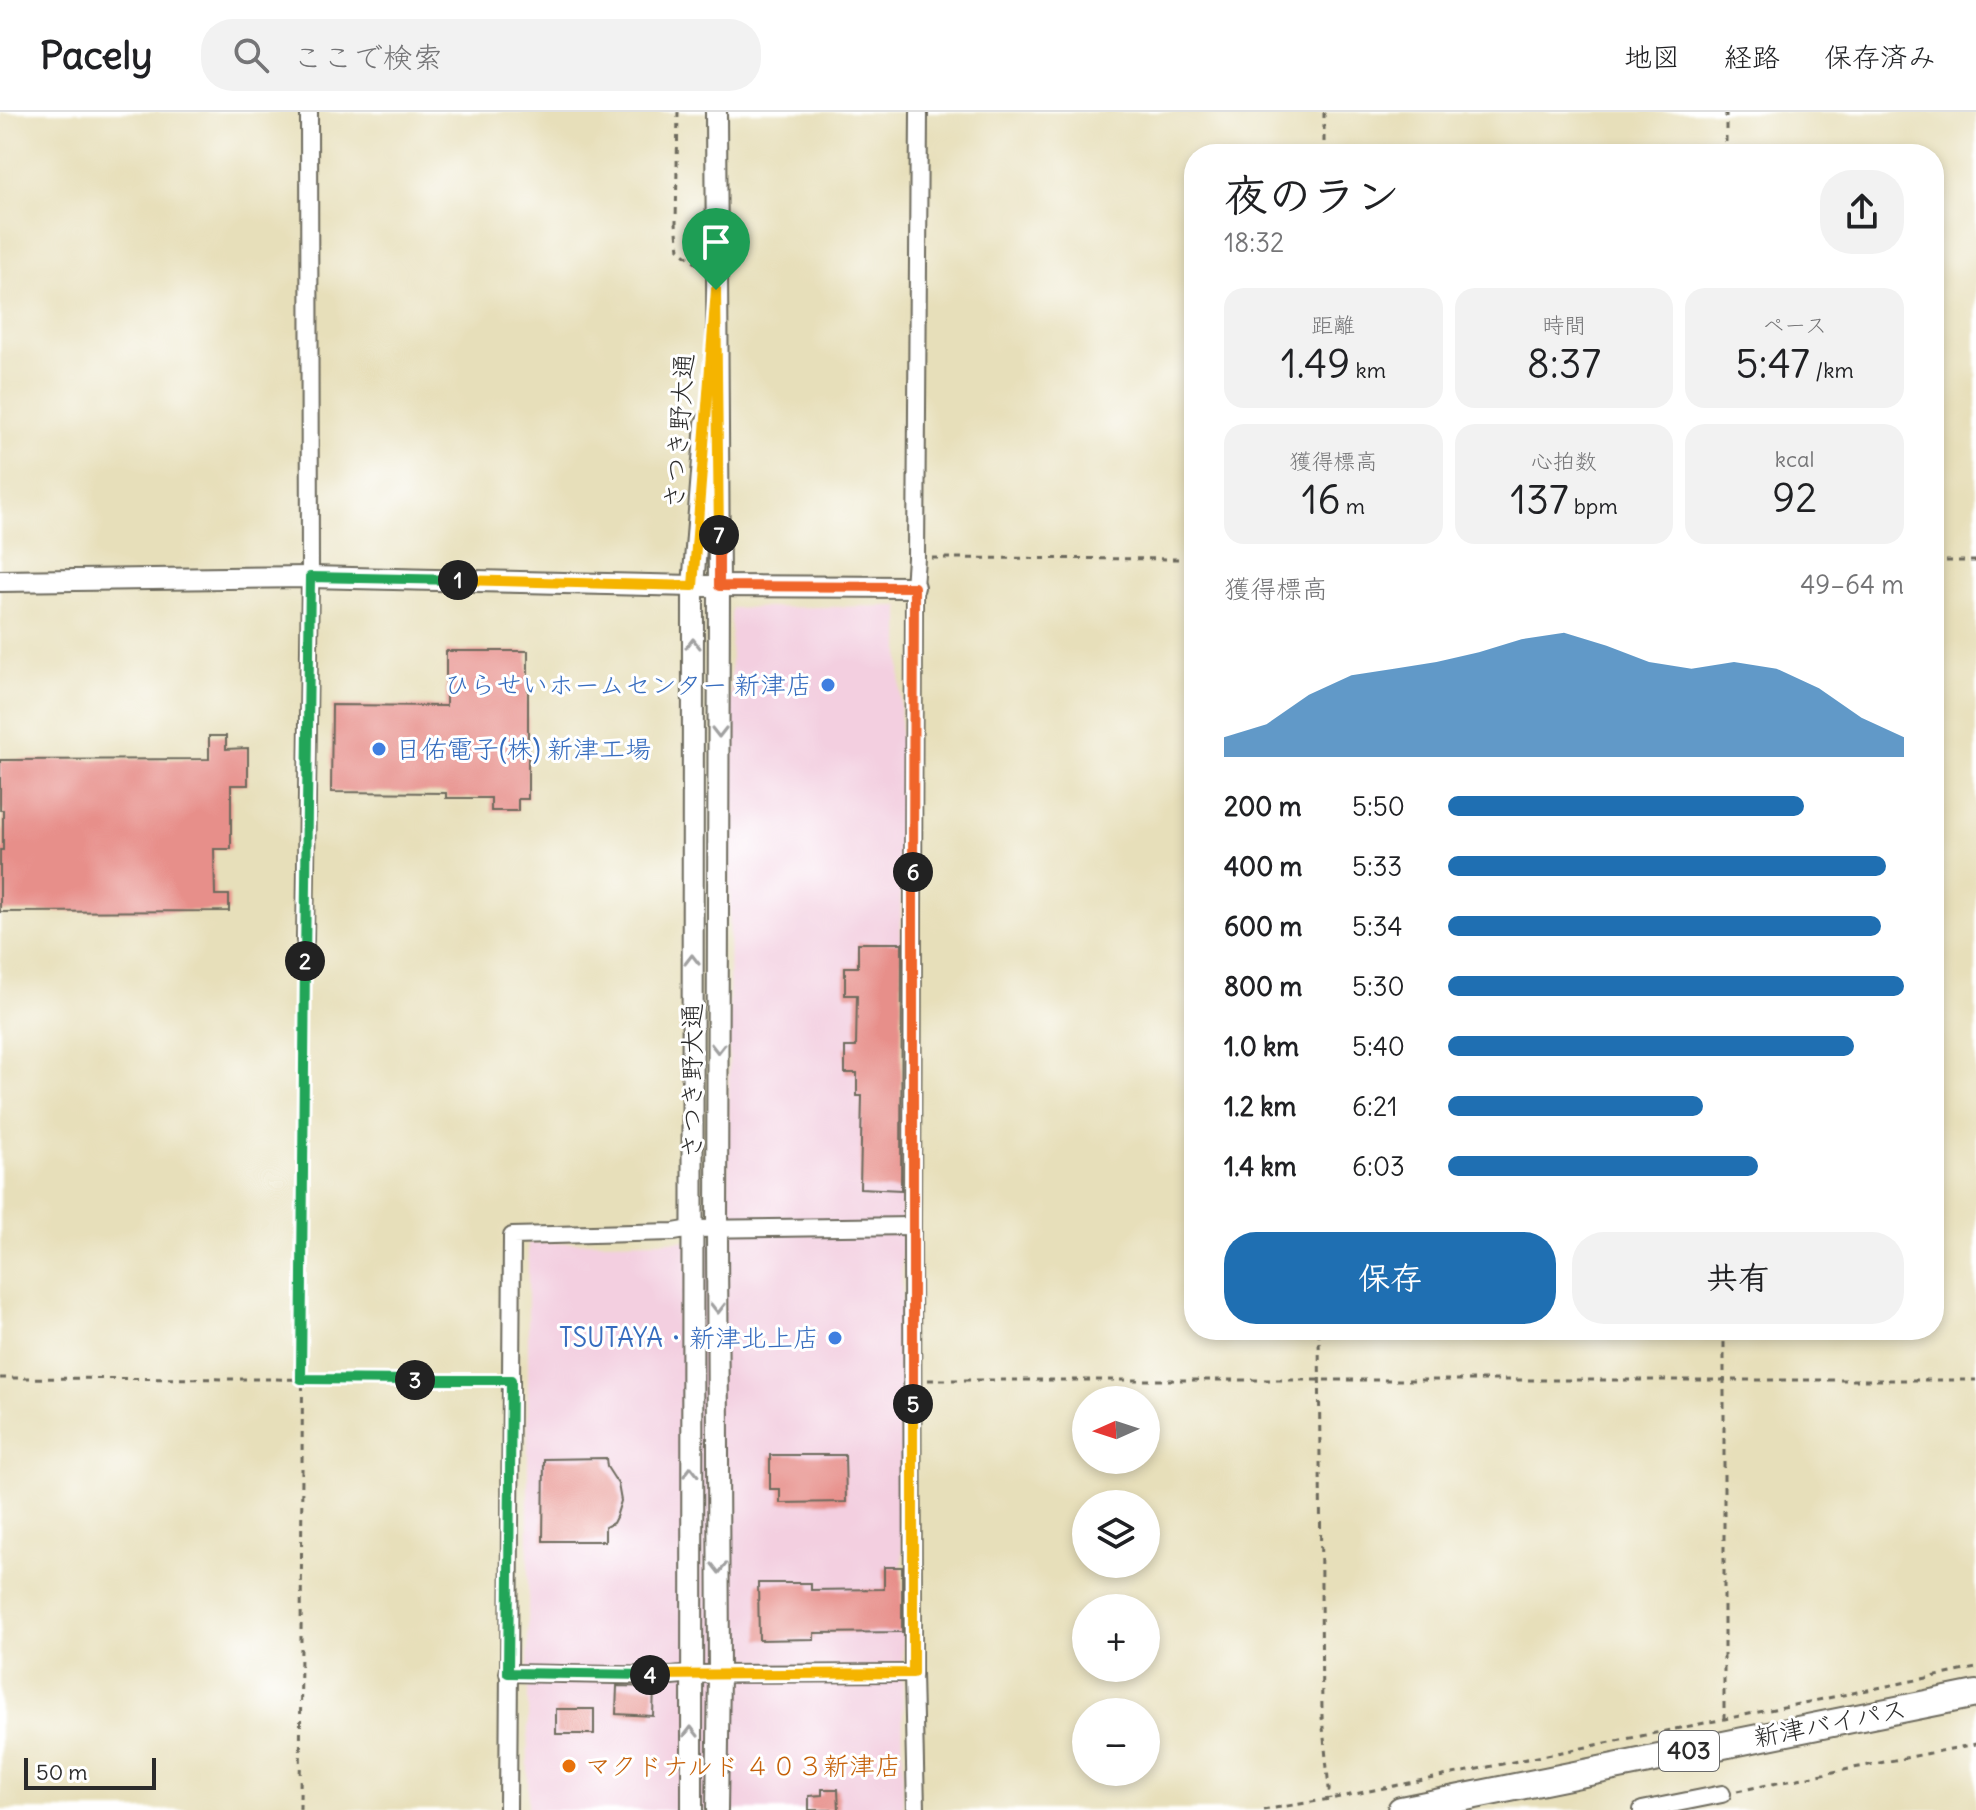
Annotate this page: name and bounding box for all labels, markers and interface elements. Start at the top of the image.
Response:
search box [201,19,761,91]
text: Pacely [40,32,153,79]
icon: search [229,33,273,77]
text: ここで検索 [293,38,443,76]
text: 地図 [1624,39,1680,75]
text: 経路 [1724,39,1780,75]
text: 保存済み [1824,39,1936,75]
text: 夜のラン [1224,168,1400,223]
button: share [1820,170,1904,254]
pin [682,208,750,290]
icon: arrive [694,220,738,264]
text: 18:32 [1224,226,1284,259]
text: 距離 [1311,311,1355,339]
text: 時間 [1542,311,1586,339]
text: ペース [1762,311,1827,339]
text: 1.49 [1281,339,1350,389]
text: 8:37 [1527,339,1601,389]
text: 5:47 [1736,339,1810,389]
street label: さつき野大通 [657,352,700,510]
text: km [1350,356,1386,384]
text: /km [1810,356,1854,384]
text: kcal [1775,445,1814,473]
text: 獲得標高 [1289,447,1377,475]
text: 心拍数 [1531,447,1597,475]
text: 92 [1772,473,1817,523]
text: 16 [1302,475,1341,525]
text: 137 [1510,475,1568,525]
text: m [1341,492,1365,520]
text: bpm [1568,492,1618,520]
pin: 7 [699,515,739,555]
text: 7 [714,521,724,549]
pin: 1 [438,560,478,600]
text: 1 [454,566,462,594]
text: 49–64 m [1800,568,1904,601]
text: 獲得標高 [1224,572,1328,605]
one-way arrow [684,637,702,650]
place label: ひらせいホームセンター 新津店 [444,668,812,701]
marker: ひらせいホームセンター 新津店 [819,676,837,694]
one-way arrow [710,726,728,739]
place label: 日佑電子(株) 新津工場 [395,732,651,765]
marker: 日佑電子(株) 新津工場 [370,740,388,758]
text: 200 m [1224,790,1301,823]
text: 5:50 [1352,790,1405,823]
text: 400 m [1224,850,1302,883]
text: 5:33 [1352,850,1402,883]
pin: 6 [893,852,933,892]
text: 6 [907,858,919,886]
text: 600 m [1224,910,1302,943]
text: 5:34 [1352,910,1403,943]
pin: 2 [285,941,325,981]
text: 2 [299,947,311,975]
one-way arrow [683,953,701,966]
text: 800 m [1224,970,1302,1003]
text: 5:30 [1352,970,1405,1003]
street label: さつき野大通 [675,1003,708,1159]
text: 1.0 km [1224,1030,1299,1063]
text: 5:40 [1352,1030,1405,1063]
one-way arrow [709,1042,727,1055]
text: 1.2 km [1224,1090,1296,1123]
text: 6:21 [1352,1090,1397,1123]
text: 1.4 km [1224,1150,1297,1183]
text: 6:03 [1352,1150,1405,1183]
button: 保存 [1224,1232,1556,1324]
button: 共有 [1572,1232,1904,1324]
one-way arrow [709,1302,726,1315]
place label: TSUTAYA・新津北上店 [559,1321,819,1354]
marker: TSUTAYA・新津北上店 [826,1329,844,1347]
pin: 3 [395,1360,435,1400]
text: 3 [409,1366,421,1394]
pin: 5 [893,1384,933,1424]
north arrow [1072,1386,1160,1474]
map controls [1072,1386,1160,1786]
text: 5 [907,1390,919,1418]
one-way arrow [682,1465,700,1478]
button: layers [1072,1490,1160,1578]
one-way arrow [710,1562,728,1575]
button: + [1072,1594,1160,1682]
pin: 4 [630,1655,670,1695]
text: 4 [644,1661,656,1689]
street label: 新津バイパス [1750,1691,1909,1754]
button: − [1072,1698,1160,1786]
one-way arrow [682,1725,700,1738]
road number: 403 [1659,1731,1719,1771]
place label: マクドナルド ４０３新津店 [585,1749,901,1782]
scale bar [24,1754,156,1790]
marker: マクドナルド ４０３新津店 [560,1757,578,1775]
text: 50 m [36,1758,88,1786]

